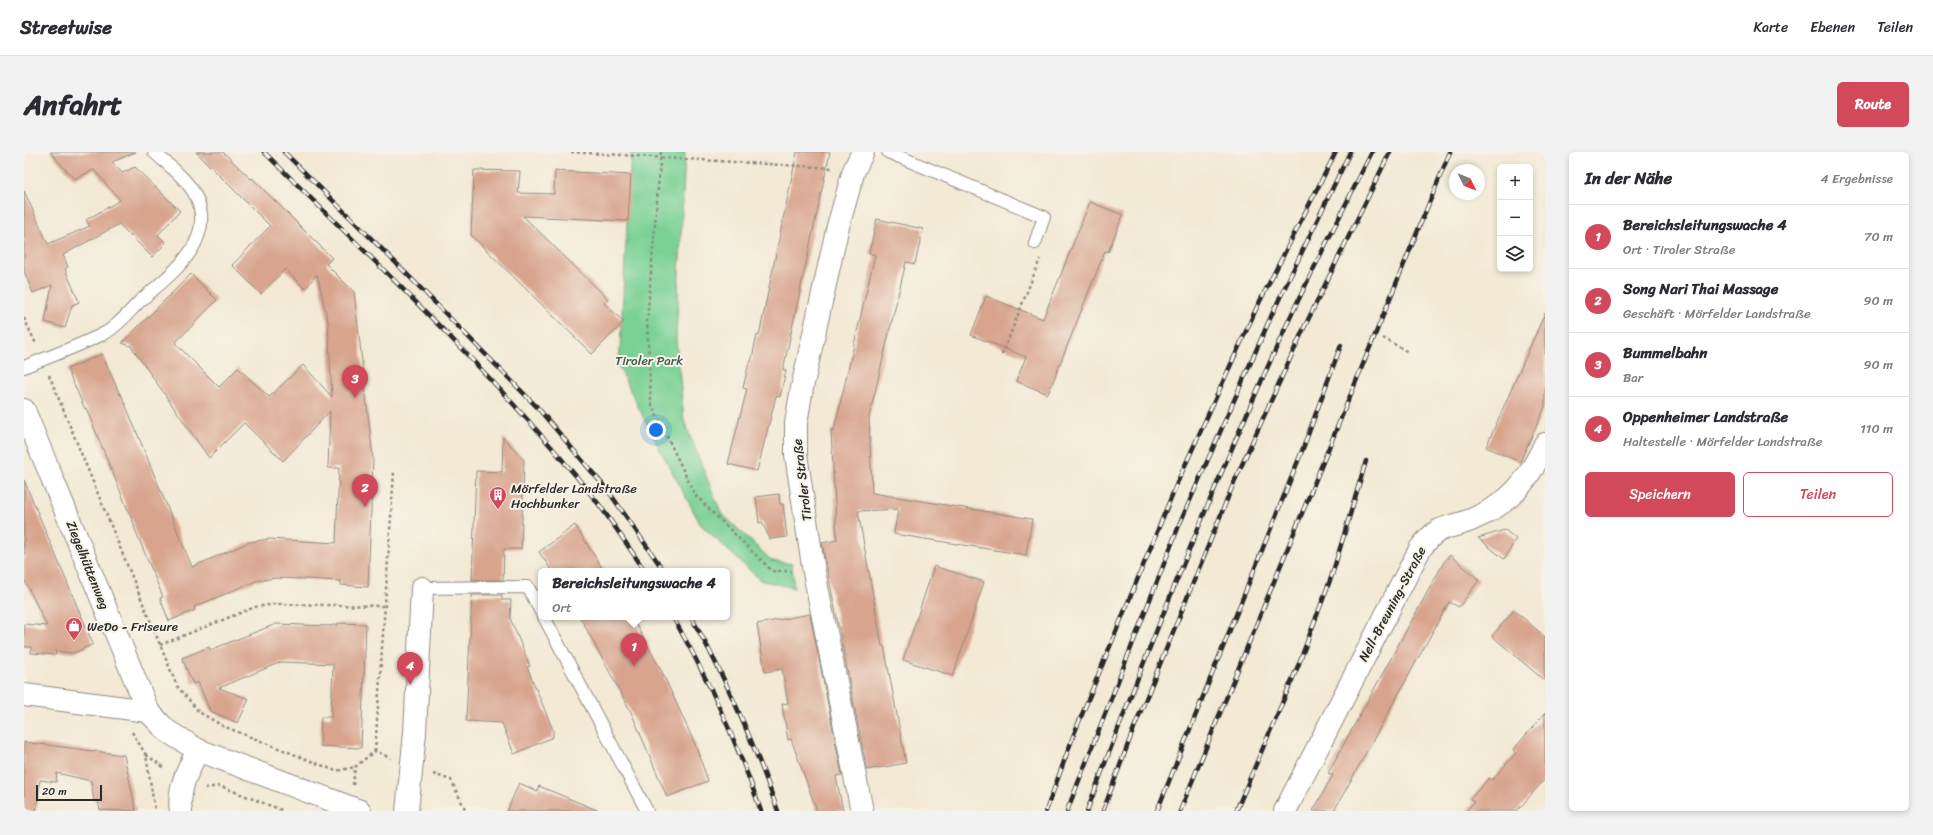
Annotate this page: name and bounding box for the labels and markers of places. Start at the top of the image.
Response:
pin: 3 [342,365,368,398]
pin: 2 [352,474,378,507]
place label: Mörfelder Landstraße Hochbunker [511,477,637,515]
building icon: Mörfelder Landstraße Hochbunker [488,485,508,510]
place label: WeDo - Friseure [87,615,178,638]
shop icon: WeDo - Friseure [64,616,84,641]
pin: 1 [621,633,647,666]
pin: 4 [397,652,423,685]

